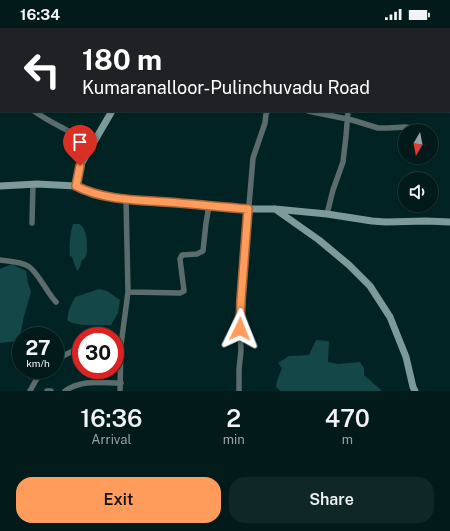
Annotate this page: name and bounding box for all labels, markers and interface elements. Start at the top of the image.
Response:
text: 16:34 [20,6,60,23]
text: 180 m [82,43,162,76]
icon: left [16,44,68,96]
text: Kumaranalloor-Pulinchuvadu Road [82,77,370,98]
north arrow [398,124,438,164]
map controls [398,124,438,212]
pin [63,125,97,166]
icon: arrive [69,131,91,153]
button: sound [398,172,438,212]
position arrow [219,308,261,350]
speed limit sign: 30 [72,327,124,379]
text: 27 [25,336,51,360]
text: km/h [26,357,50,369]
text: 16:36 [80,404,143,432]
text: 2 [226,404,241,432]
text: 470 [325,404,370,432]
text: Arrival [91,432,131,447]
text: min [223,432,245,447]
text: m [342,432,353,447]
button: Exit [16,477,221,523]
button: Share [229,477,434,523]

